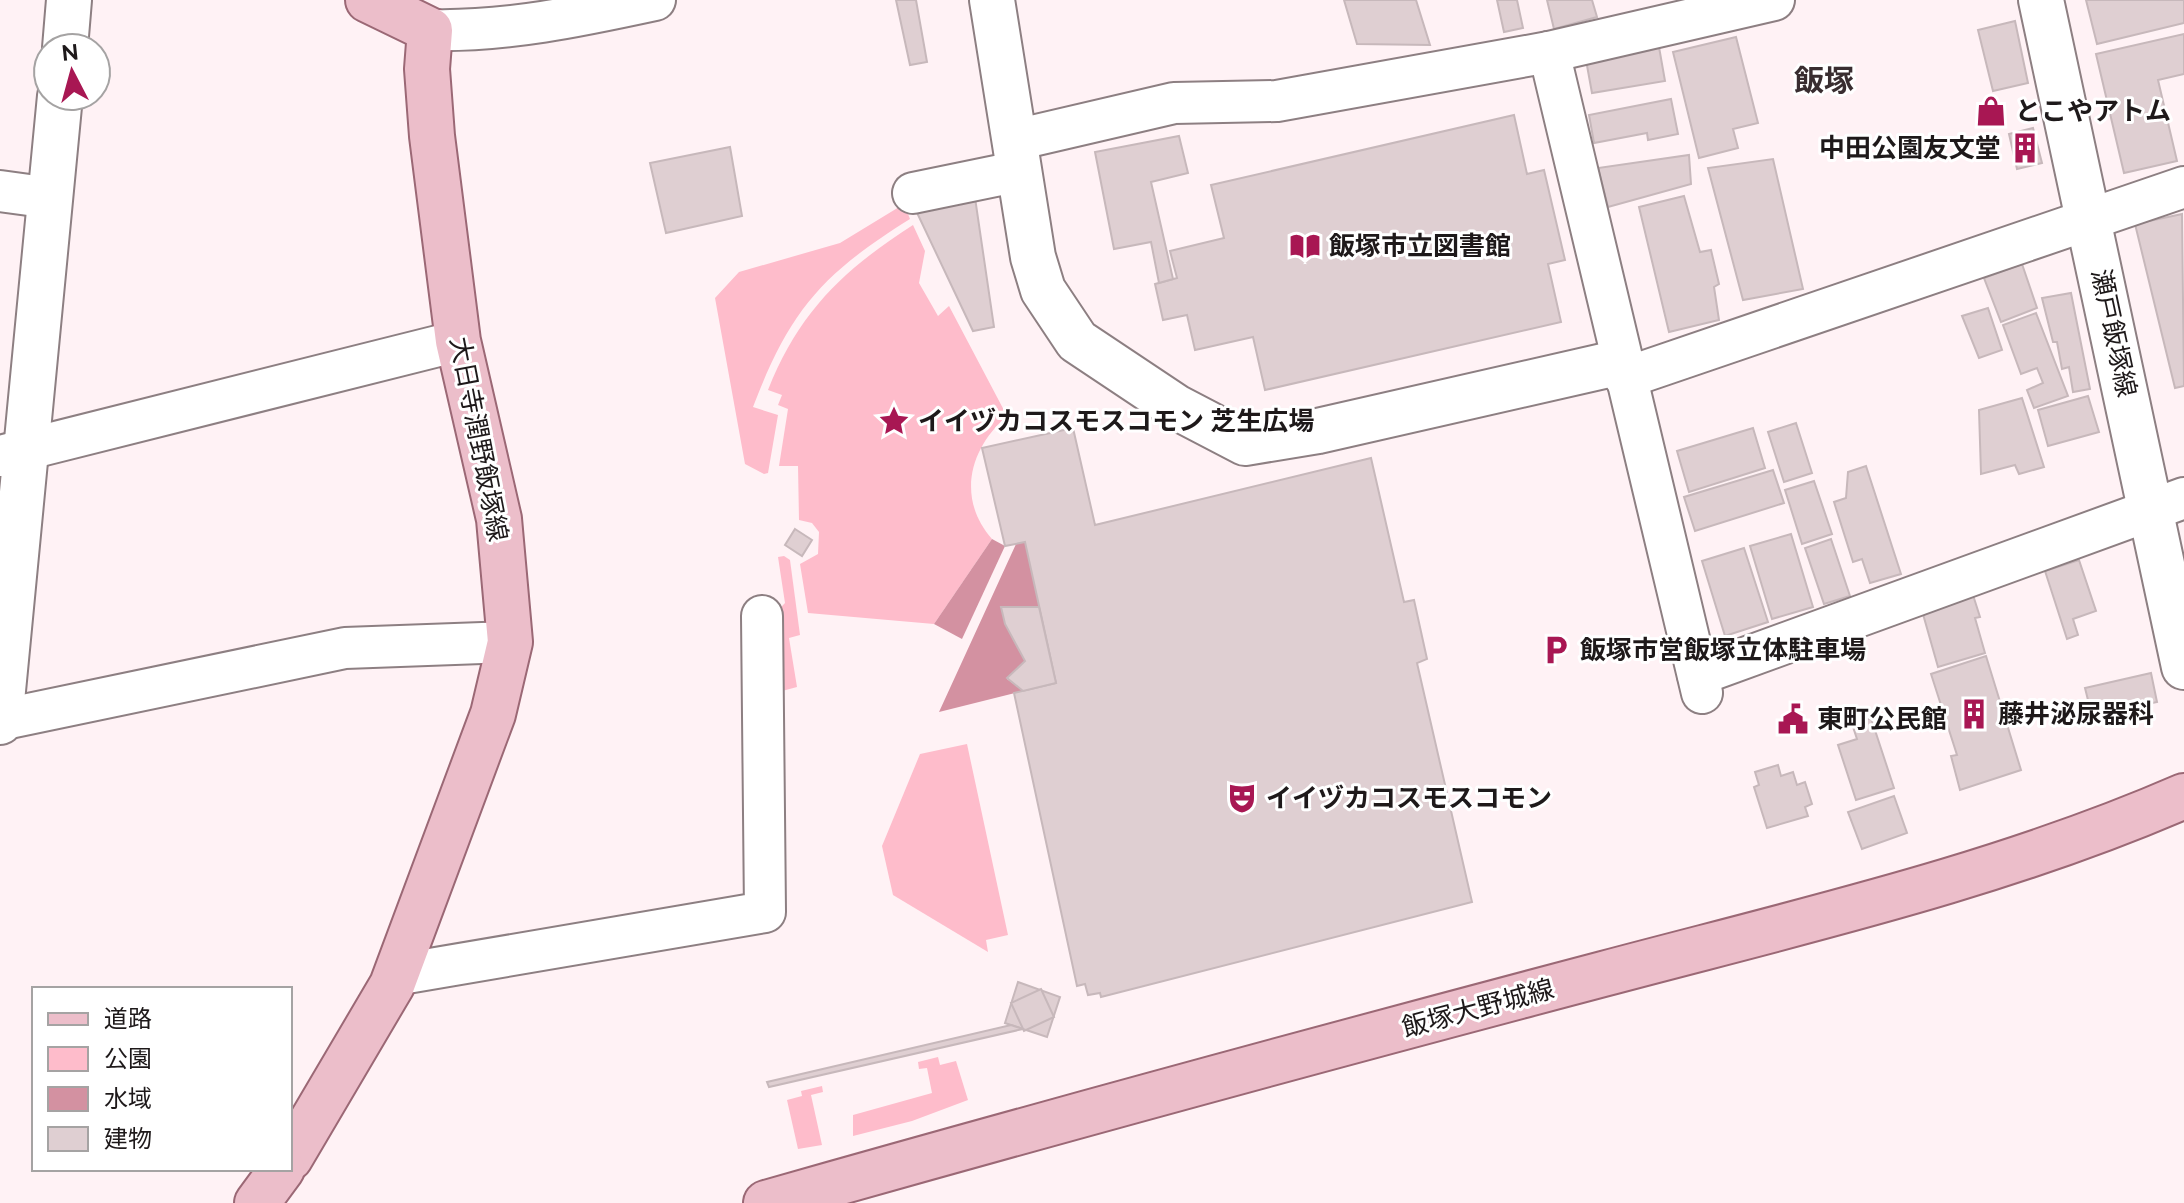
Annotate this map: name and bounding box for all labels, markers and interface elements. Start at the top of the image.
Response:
north arrow [32,32,112,112]
text: N [60,38,80,66]
district label: 飯塚 [1794,63,1854,98]
shop icon: とこやアトム [1974,94,2008,128]
place label: とこやアトム [2015,96,2171,126]
building icon: 中田公園友文堂 [2008,131,2042,165]
place label: 中田公園友文堂 [1819,133,2001,163]
library icon: 飯塚市立図書館 [1288,229,1322,263]
place label: 飯塚市立図書館 [1329,231,1511,261]
street label: 瀬戸飯塚線 [2086,266,2142,400]
street label: 大日寺潤野飯塚線 [444,334,514,544]
place icon: イイヅカコスモスコモン 芝生広場 [877,404,911,438]
place label: イイヅカコスモスコモン 芝生広場 [918,406,1314,436]
parking icon: 飯塚市営飯塚立体駐車場 [1539,633,1573,667]
place label: 飯塚市営飯塚立体駐車場 [1580,635,1866,665]
building icon: 藤井泌尿器科 [1957,697,1991,731]
place label: 藤井泌尿器科 [1998,699,2154,729]
public building icon: 東町公民館 [1776,702,1810,736]
place label: 東町公民館 [1817,704,1947,734]
theatre icon: イイヅカコスモスコモン [1225,781,1259,815]
place label: イイヅカコスモスコモン [1266,783,1552,813]
street label: 飯塚大野城線 [1399,973,1557,1043]
legend [32,987,292,1171]
text: 道路 [104,1004,152,1033]
text: 公園 [104,1044,152,1073]
text: 水域 [104,1084,152,1113]
text: 建物 [104,1124,152,1153]

